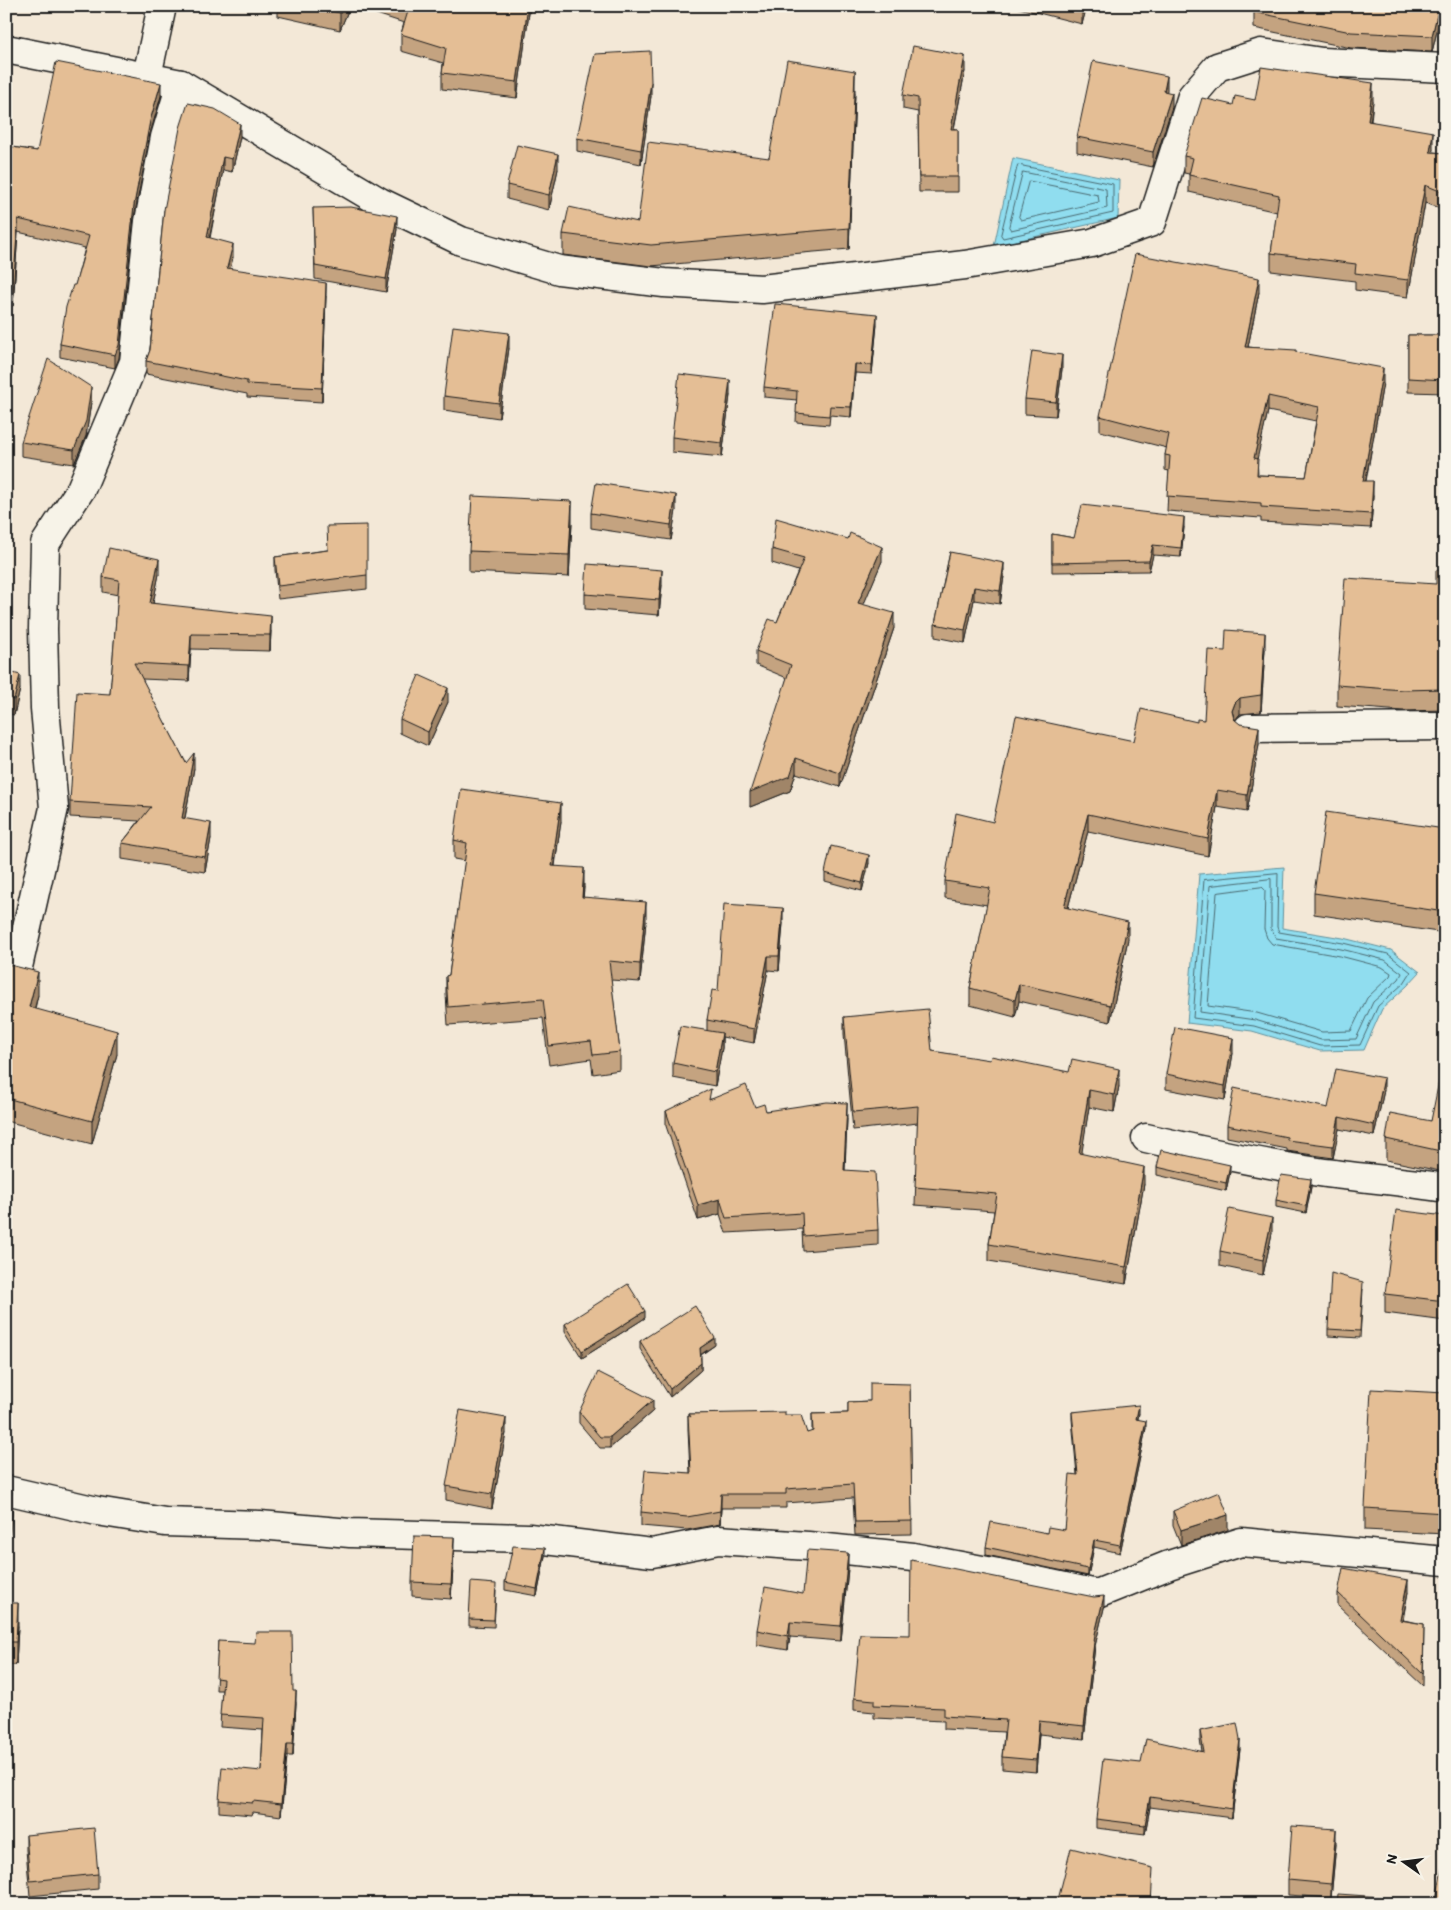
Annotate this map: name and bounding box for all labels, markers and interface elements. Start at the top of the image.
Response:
north arrow [1378,1838,1428,1888]
text: N [1382,1852,1401,1866]

